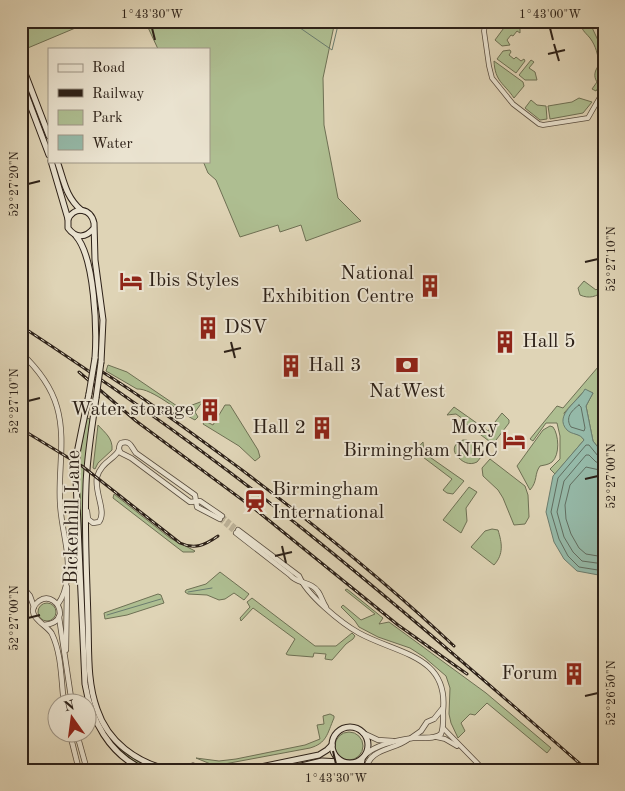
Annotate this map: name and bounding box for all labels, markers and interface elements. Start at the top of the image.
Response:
text: 1°43'30"W [121,9,183,21]
text: 1°43'00"W [519,9,581,21]
legend [48,48,210,162]
text: Road [92,61,126,76]
text: Railway [92,87,145,102]
text: Park [92,111,123,126]
text: Water [92,137,133,152]
text: 52°27'20"N [8,151,21,217]
text: 52°27'10"N [605,226,618,292]
place label: National Exhibition Centre [261,264,414,307]
hotel icon: Ibis Styles [118,268,144,294]
place label: Ibis Styles [148,271,239,291]
building icon: National Exhibition Centre [417,273,443,299]
building icon: DSV [195,315,221,341]
place label: DSV [224,318,267,338]
building icon: Hall 5 [492,329,518,355]
place label: Hall 5 [522,332,576,352]
bank icon: NatWest [394,352,420,378]
building icon: Hall 3 [278,353,304,379]
place label: Hall 3 [308,356,362,376]
text: 52°27'10"N [8,368,21,434]
place label: NatWest [369,382,445,402]
building icon: Water storage [197,397,223,423]
place label: Water storage [71,400,194,420]
building icon: Hall 2 [309,415,335,441]
place label: Hall 2 [252,418,306,438]
place label: Moxy Birmingham NEC [343,418,498,461]
hotel icon: Moxy Birmingham NEC [501,427,527,453]
text: 52°27'00"N [605,443,618,509]
street label: Bickenhill Lane [62,450,84,584]
place label: Birmingham International [272,480,384,523]
station icon: Birmingham International [242,488,268,514]
text: 52°27'00"N [8,585,21,651]
text: 52°26'50"N [605,660,618,726]
building icon: Forum [561,661,587,687]
place label: Forum [501,664,558,684]
north arrow [48,694,98,744]
text: N [62,698,76,714]
text: 1°43'30"W [305,773,367,785]

